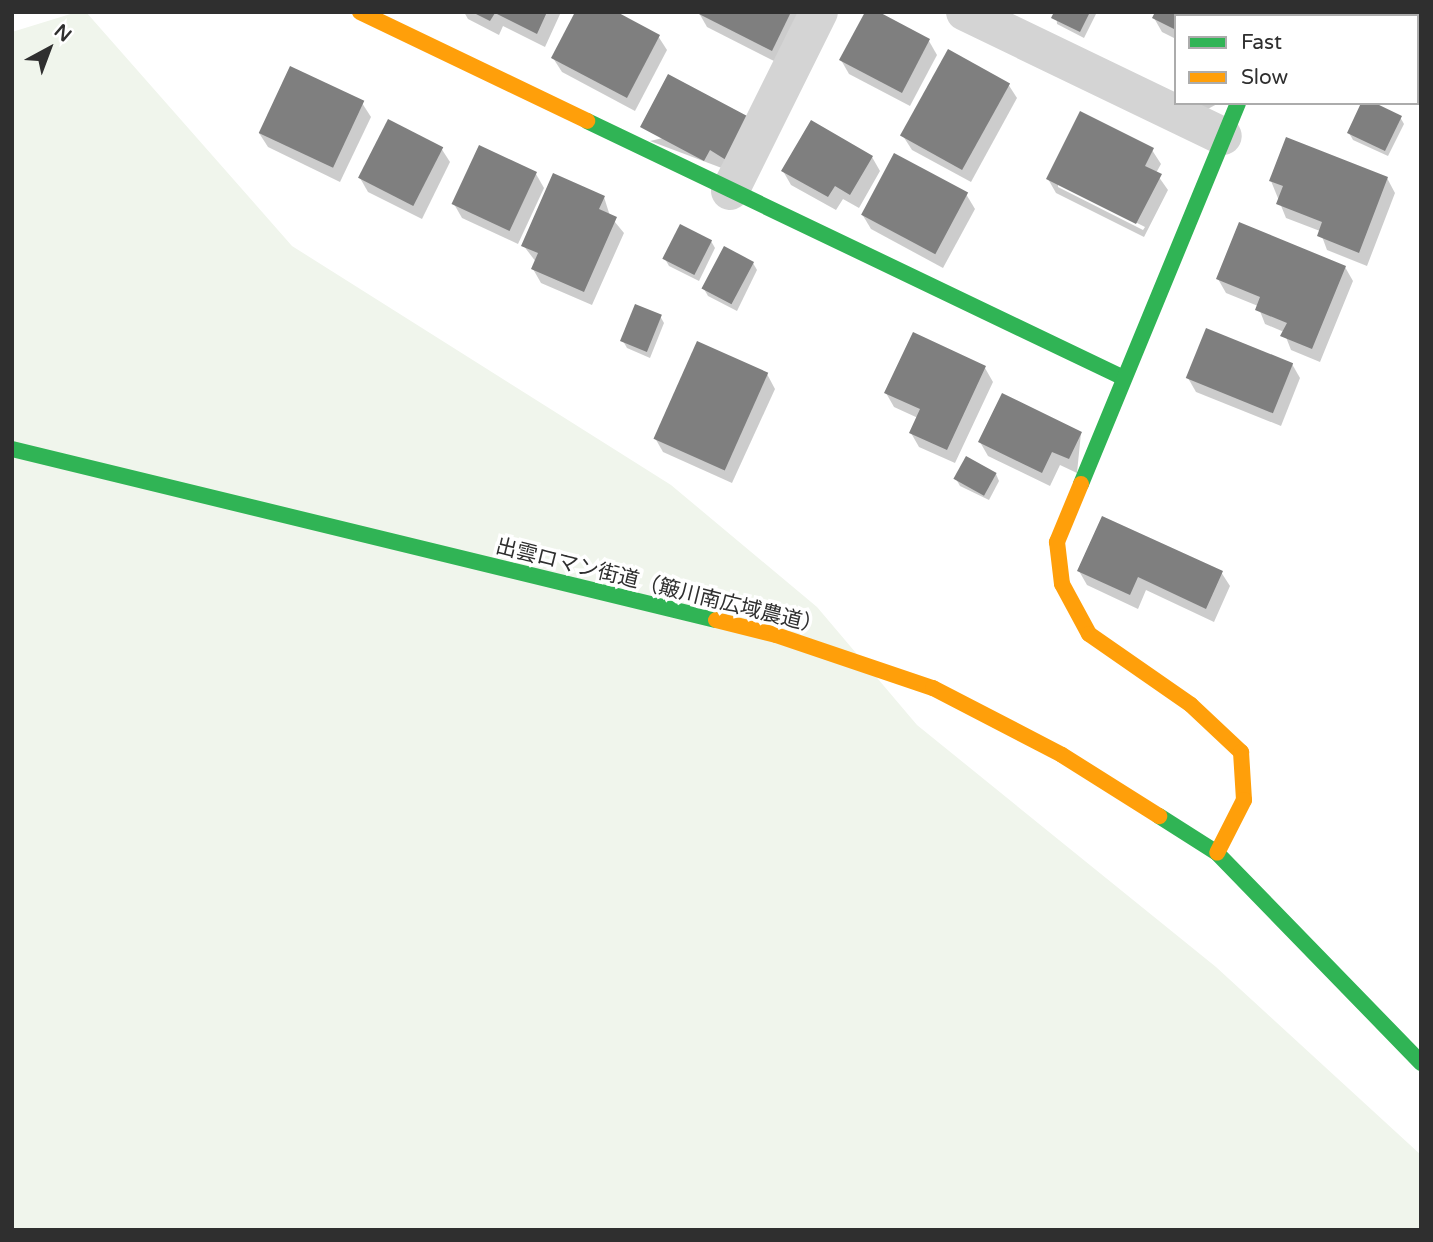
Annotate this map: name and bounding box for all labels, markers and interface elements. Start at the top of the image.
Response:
north arrow [14,14,84,84]
legend [1174,14,1419,105]
text: N [50,20,76,46]
text: Fast [1241,30,1282,55]
text: Slow [1241,65,1288,90]
street label: 出雲ロマン街道（簸川南広域農道） [493,534,825,640]

